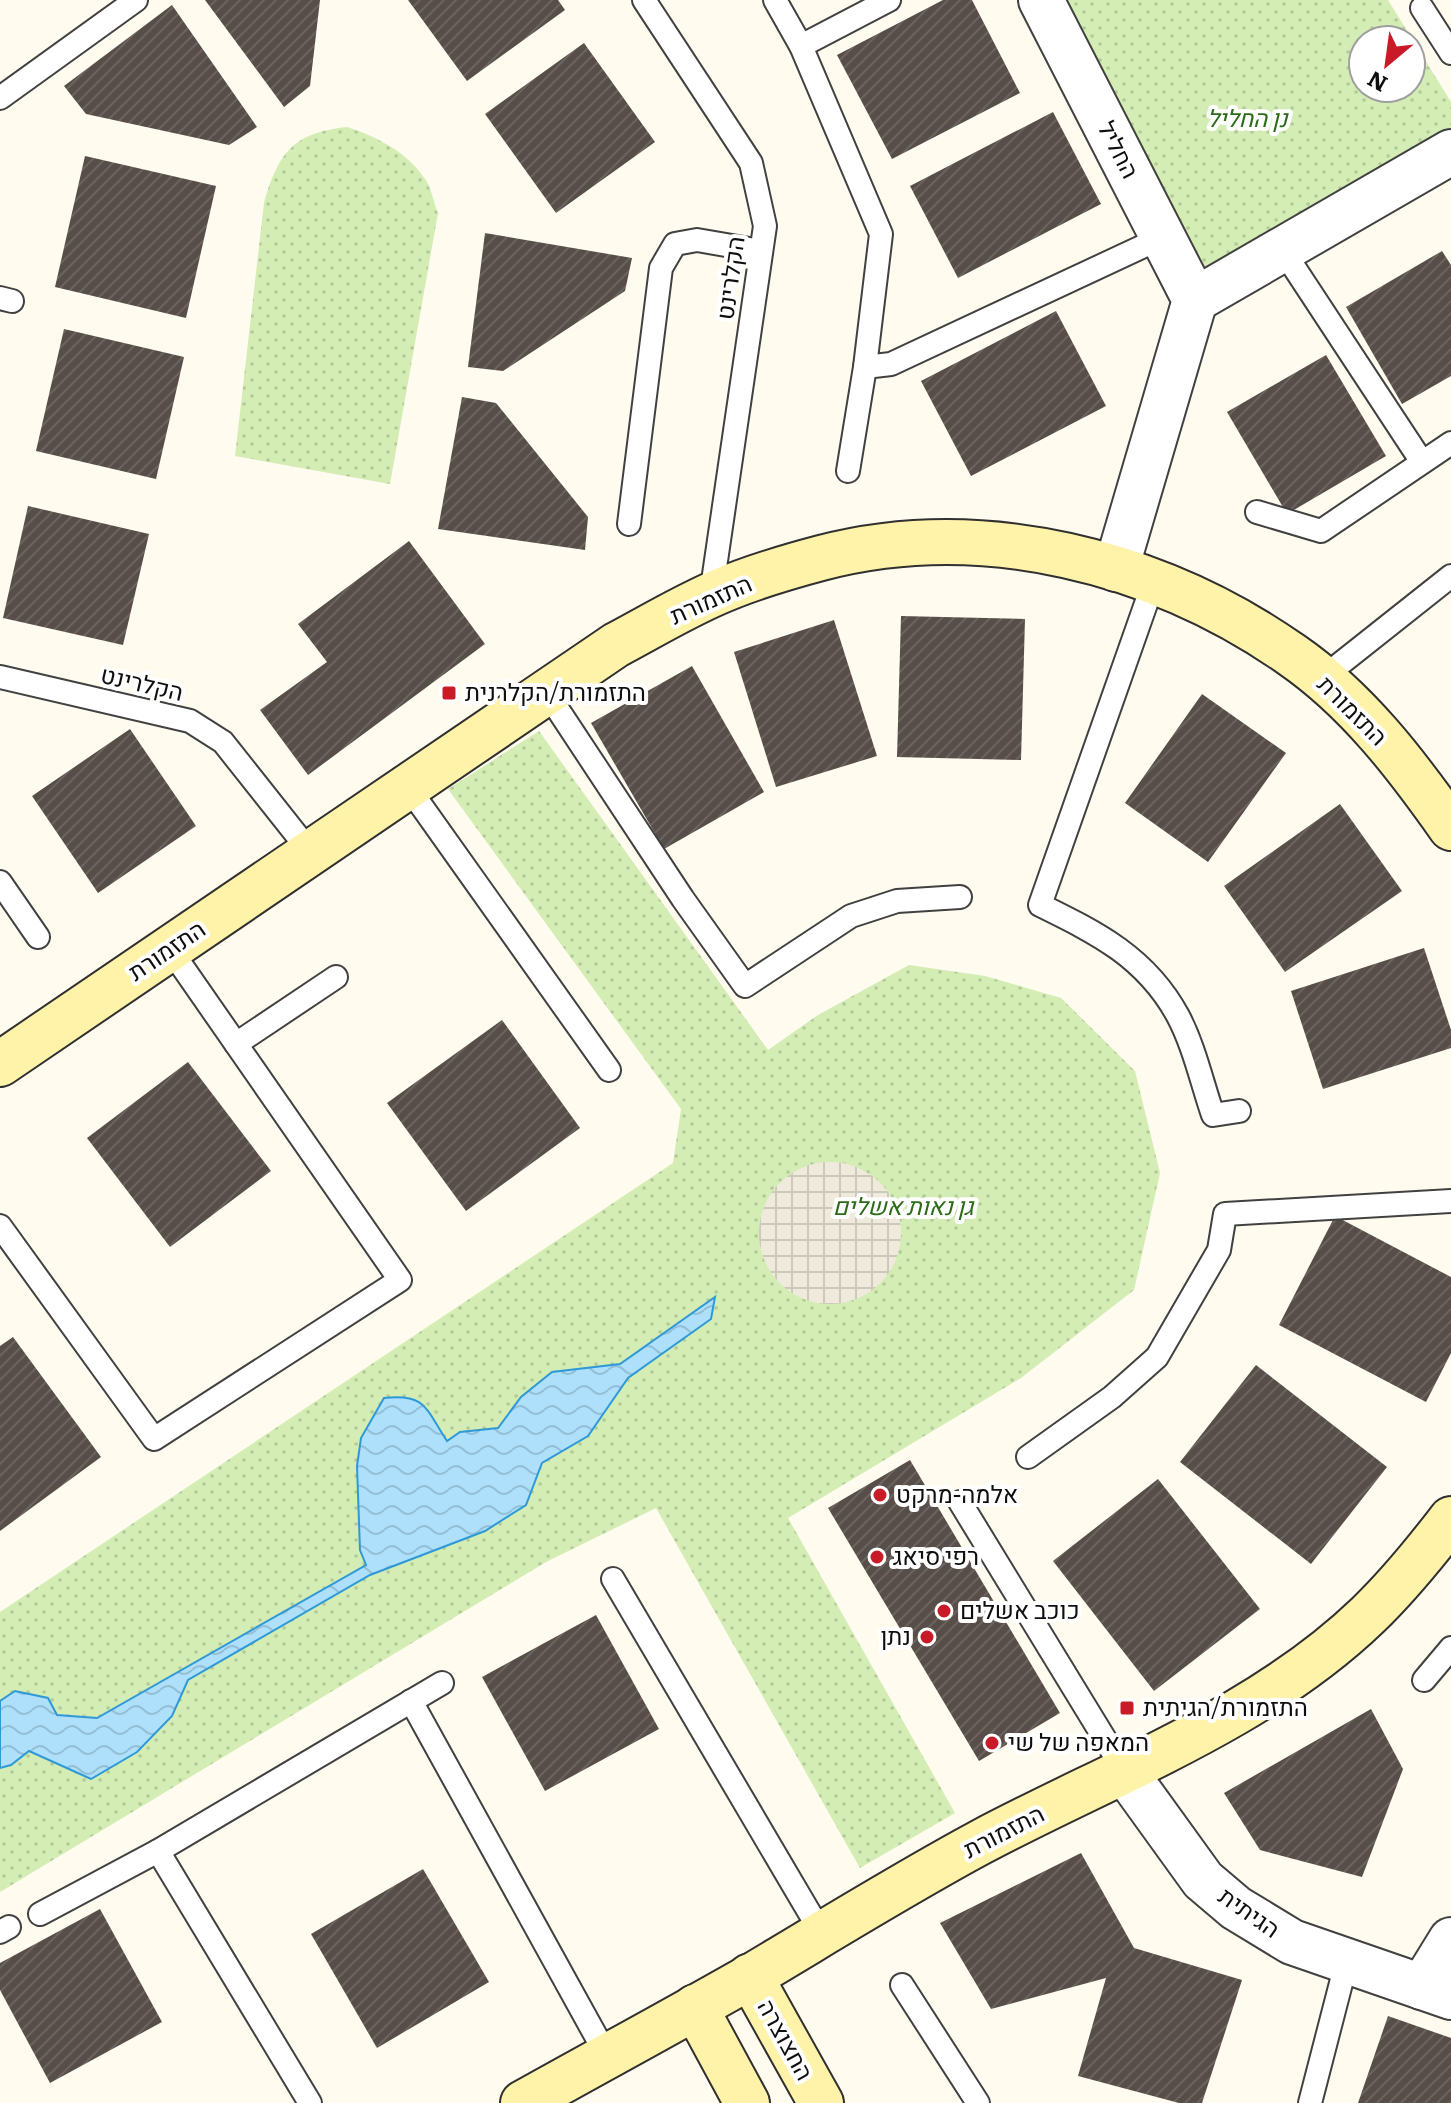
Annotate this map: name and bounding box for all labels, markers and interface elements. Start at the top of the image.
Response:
north arrow [1347,24,1427,104]
text: N [1361,64,1393,102]
park label: נן החליל [1207,99,1290,134]
street label: החליל [1091,114,1150,184]
street label: הקלרינט [705,234,752,322]
street label: התזמורת [663,564,757,631]
street label: הקלרינט [98,655,187,708]
street label: התזמורת [1311,666,1397,752]
place label: התזמורת/הקלרנית [465,673,646,708]
marker: התזמורת/הקלרנית [440,684,458,702]
street label: התזמורת [120,910,211,988]
park label: גן נאות אשלים [833,1187,975,1222]
place label: אלמה-מרקט [896,1475,1018,1510]
marker: אלמה-מרקט [871,1486,889,1504]
place label: רפי סיאג [893,1537,979,1572]
marker: רפי סיאג [868,1548,886,1566]
place label: כוכב אשלים [960,1591,1080,1626]
marker: כוכב אשלים [935,1602,953,1620]
place label: נתן [880,1617,911,1652]
marker: נתן [918,1628,936,1646]
place label: התזמורת/הגיתית [1143,1688,1308,1723]
marker: התזמורת/הגיתית [1118,1699,1136,1717]
place label: המאפה של שי [1008,1723,1149,1758]
marker: המאפה של שי [983,1734,1001,1752]
street label: התזמורת [956,1795,1049,1865]
street label: הגיתית [1213,1877,1288,1945]
street label: החצוצרה [751,1992,824,2086]

